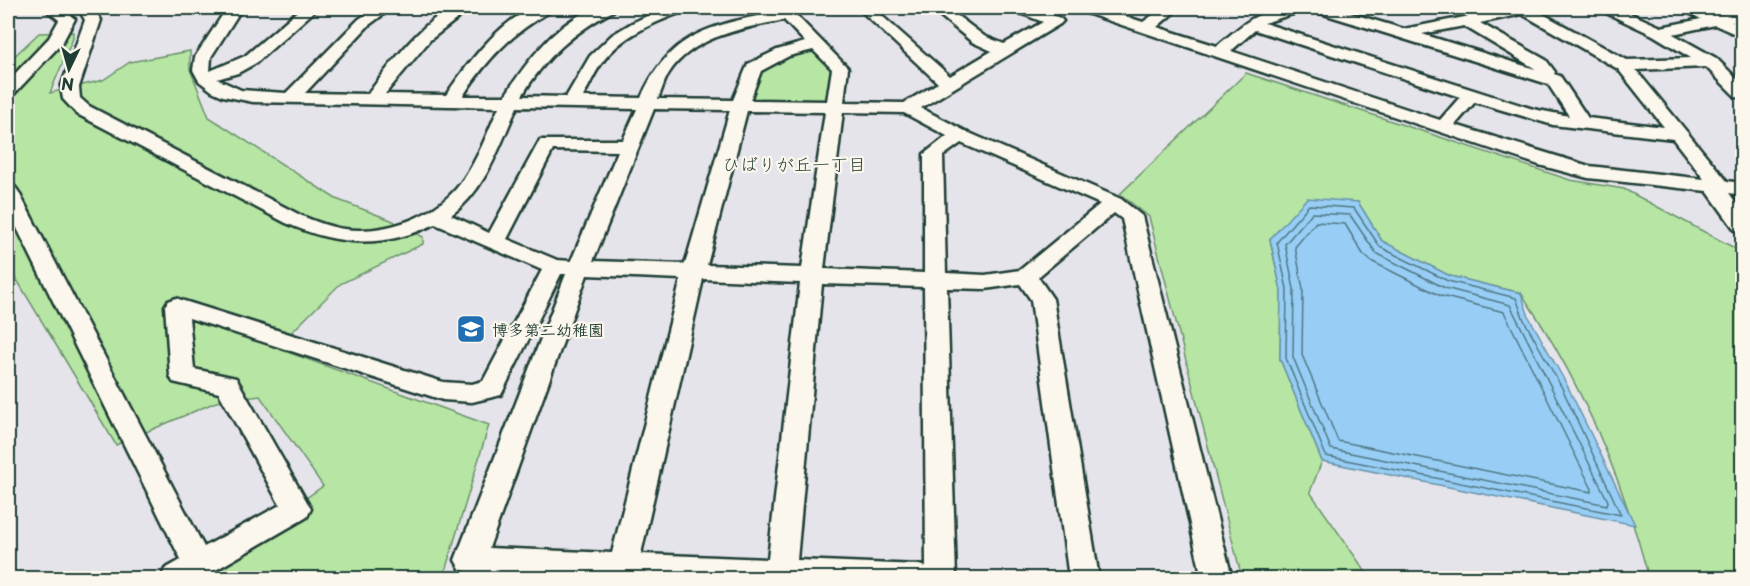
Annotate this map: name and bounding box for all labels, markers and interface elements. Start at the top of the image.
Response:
north arrow [39,39,99,99]
text: N [60,72,75,97]
district label: ひばりが丘一丁目 [722,150,866,177]
school or university icon: 博多第二幼稚園 [455,313,487,345]
place label: 博多第二幼稚園 [492,317,604,341]

